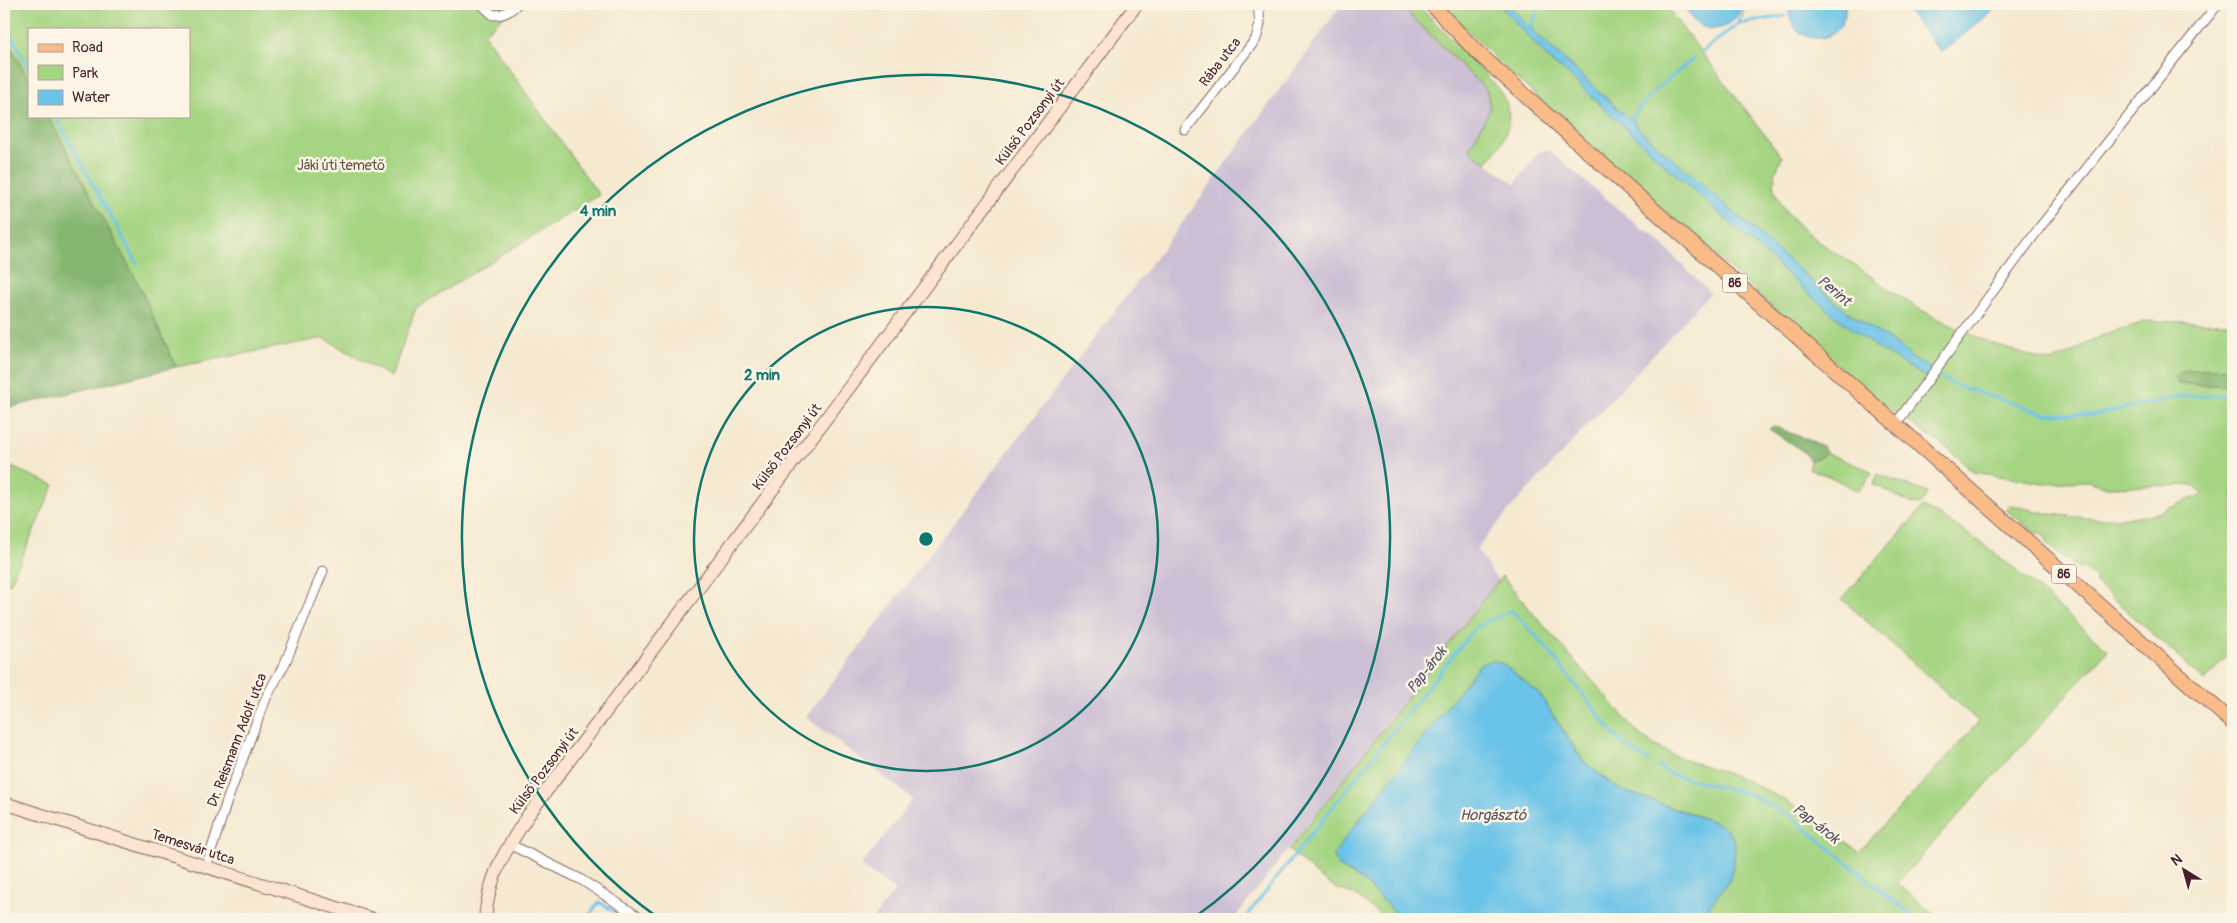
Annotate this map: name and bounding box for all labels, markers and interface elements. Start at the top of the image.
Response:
legend [28,28,190,118]
street label: Rába utca [1196,34,1244,90]
text: Road [72,38,103,57]
text: Park [72,64,99,83]
street label: Külső Pozsonyi út [992,75,1068,169]
text: Water [72,88,111,107]
park label: Jáki úti temető [297,157,385,174]
text: 4 min [580,202,617,221]
water label: Perint [1813,272,1856,312]
road number: 86 [1722,274,1748,292]
text: 2 min [744,366,780,385]
street label: Külső Pozsonyi út [749,400,825,494]
centre of rings [917,530,935,548]
road number: 86 [2052,564,2076,584]
water label: Pap-árok [1403,641,1452,697]
street label: Dr. Reismann Adolf utca [204,671,270,809]
street label: Külső Pozsonyi út [506,724,582,818]
water label: Pap-árok [1789,800,1845,849]
water label: Horgásztó [1460,806,1527,825]
street label: Temesvár utca [149,826,237,868]
north arrow [2160,846,2210,896]
text: N [2168,850,2185,870]

